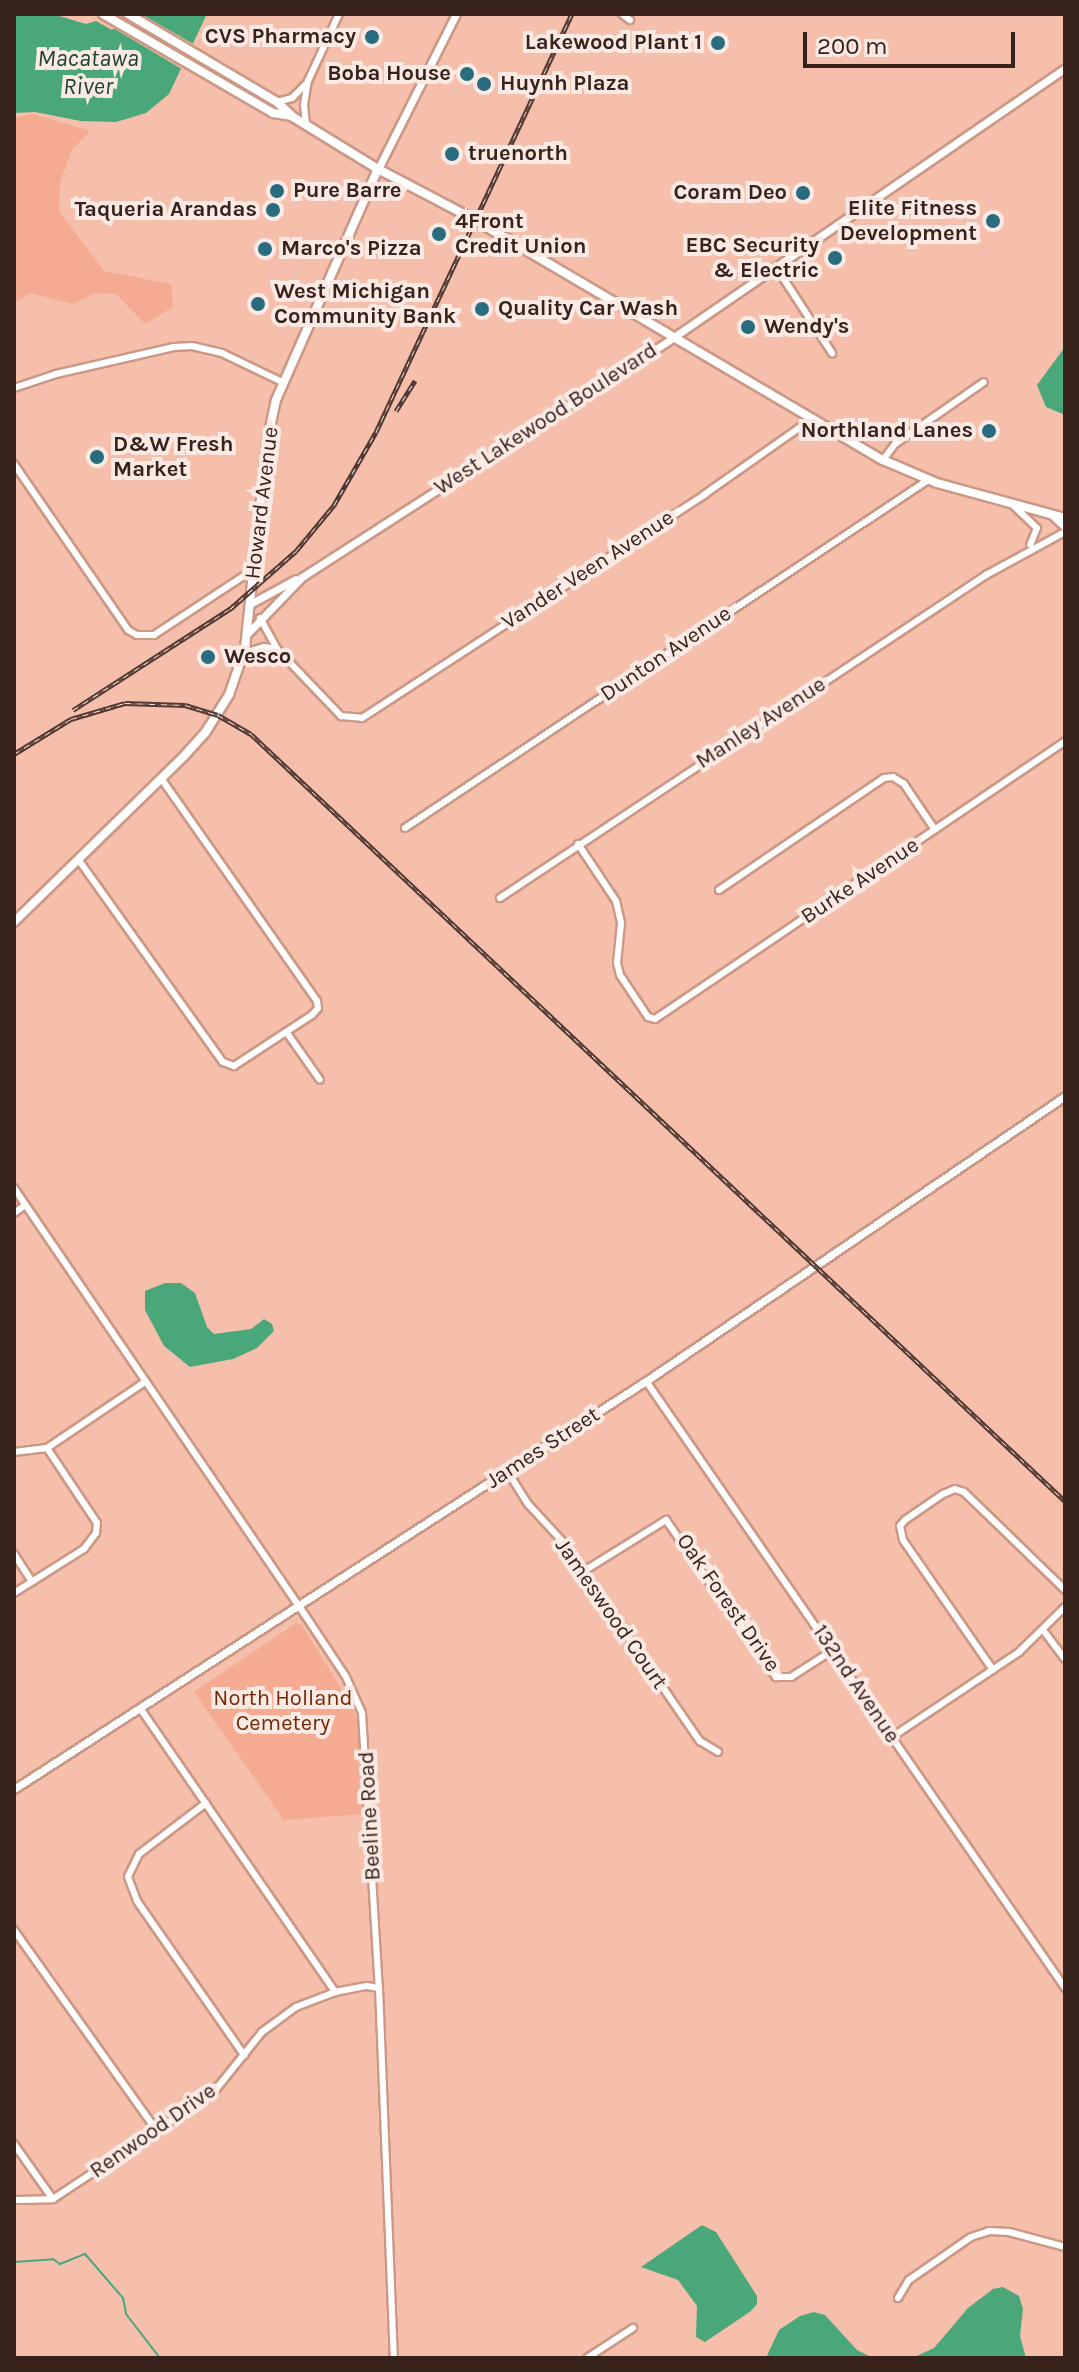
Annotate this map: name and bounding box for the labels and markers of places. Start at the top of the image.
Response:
place label: CVS Pharmacy [205,24,356,50]
marker: CVS Pharmacy [363,28,381,46]
place label: Lakewood Plant 1 [525,30,702,56]
marker: Lakewood Plant 1 [709,34,727,52]
place label: Boba House [327,61,451,87]
marker: Boba House [458,65,476,83]
place label: Huynh Plaza [500,71,629,97]
marker: Huynh Plaza [475,75,493,93]
place label: truenorth [468,141,568,167]
marker: truenorth [443,145,461,163]
place label: Pure Barre [293,178,401,204]
place label: Coram Deo [673,180,787,206]
marker: Pure Barre [268,182,286,200]
marker: Coram Deo [794,184,812,202]
place label: Elite Fitness Development [840,195,977,246]
place label: Taqueria Arandas [74,197,257,223]
marker: Taqueria Arandas [264,201,282,219]
place label: 4Front Credit Union [455,208,586,260]
marker: Elite Fitness Development [984,212,1002,230]
marker: 4Front Credit Union [430,225,448,243]
place label: EBC Security & Electric [686,232,819,284]
place label: Marco's Pizza [281,236,422,262]
marker: Marco's Pizza [256,240,274,258]
marker: EBC Security & Electric [826,249,844,267]
place label: West Michigan Community Bank [274,278,456,330]
marker: West Michigan Community Bank [249,295,267,313]
place label: Quality Car Wash [498,296,678,322]
marker: Quality Car Wash [473,300,491,318]
place label: Wendy's [764,314,849,340]
marker: Wendy's [739,318,757,336]
place label: Northland Lanes [801,418,973,444]
marker: Northland Lanes [980,422,998,440]
place label: D&W Fresh Market [113,431,233,482]
marker: D&W Fresh Market [88,448,106,466]
place label: Wesco [224,644,291,670]
marker: Wesco [199,648,217,666]

